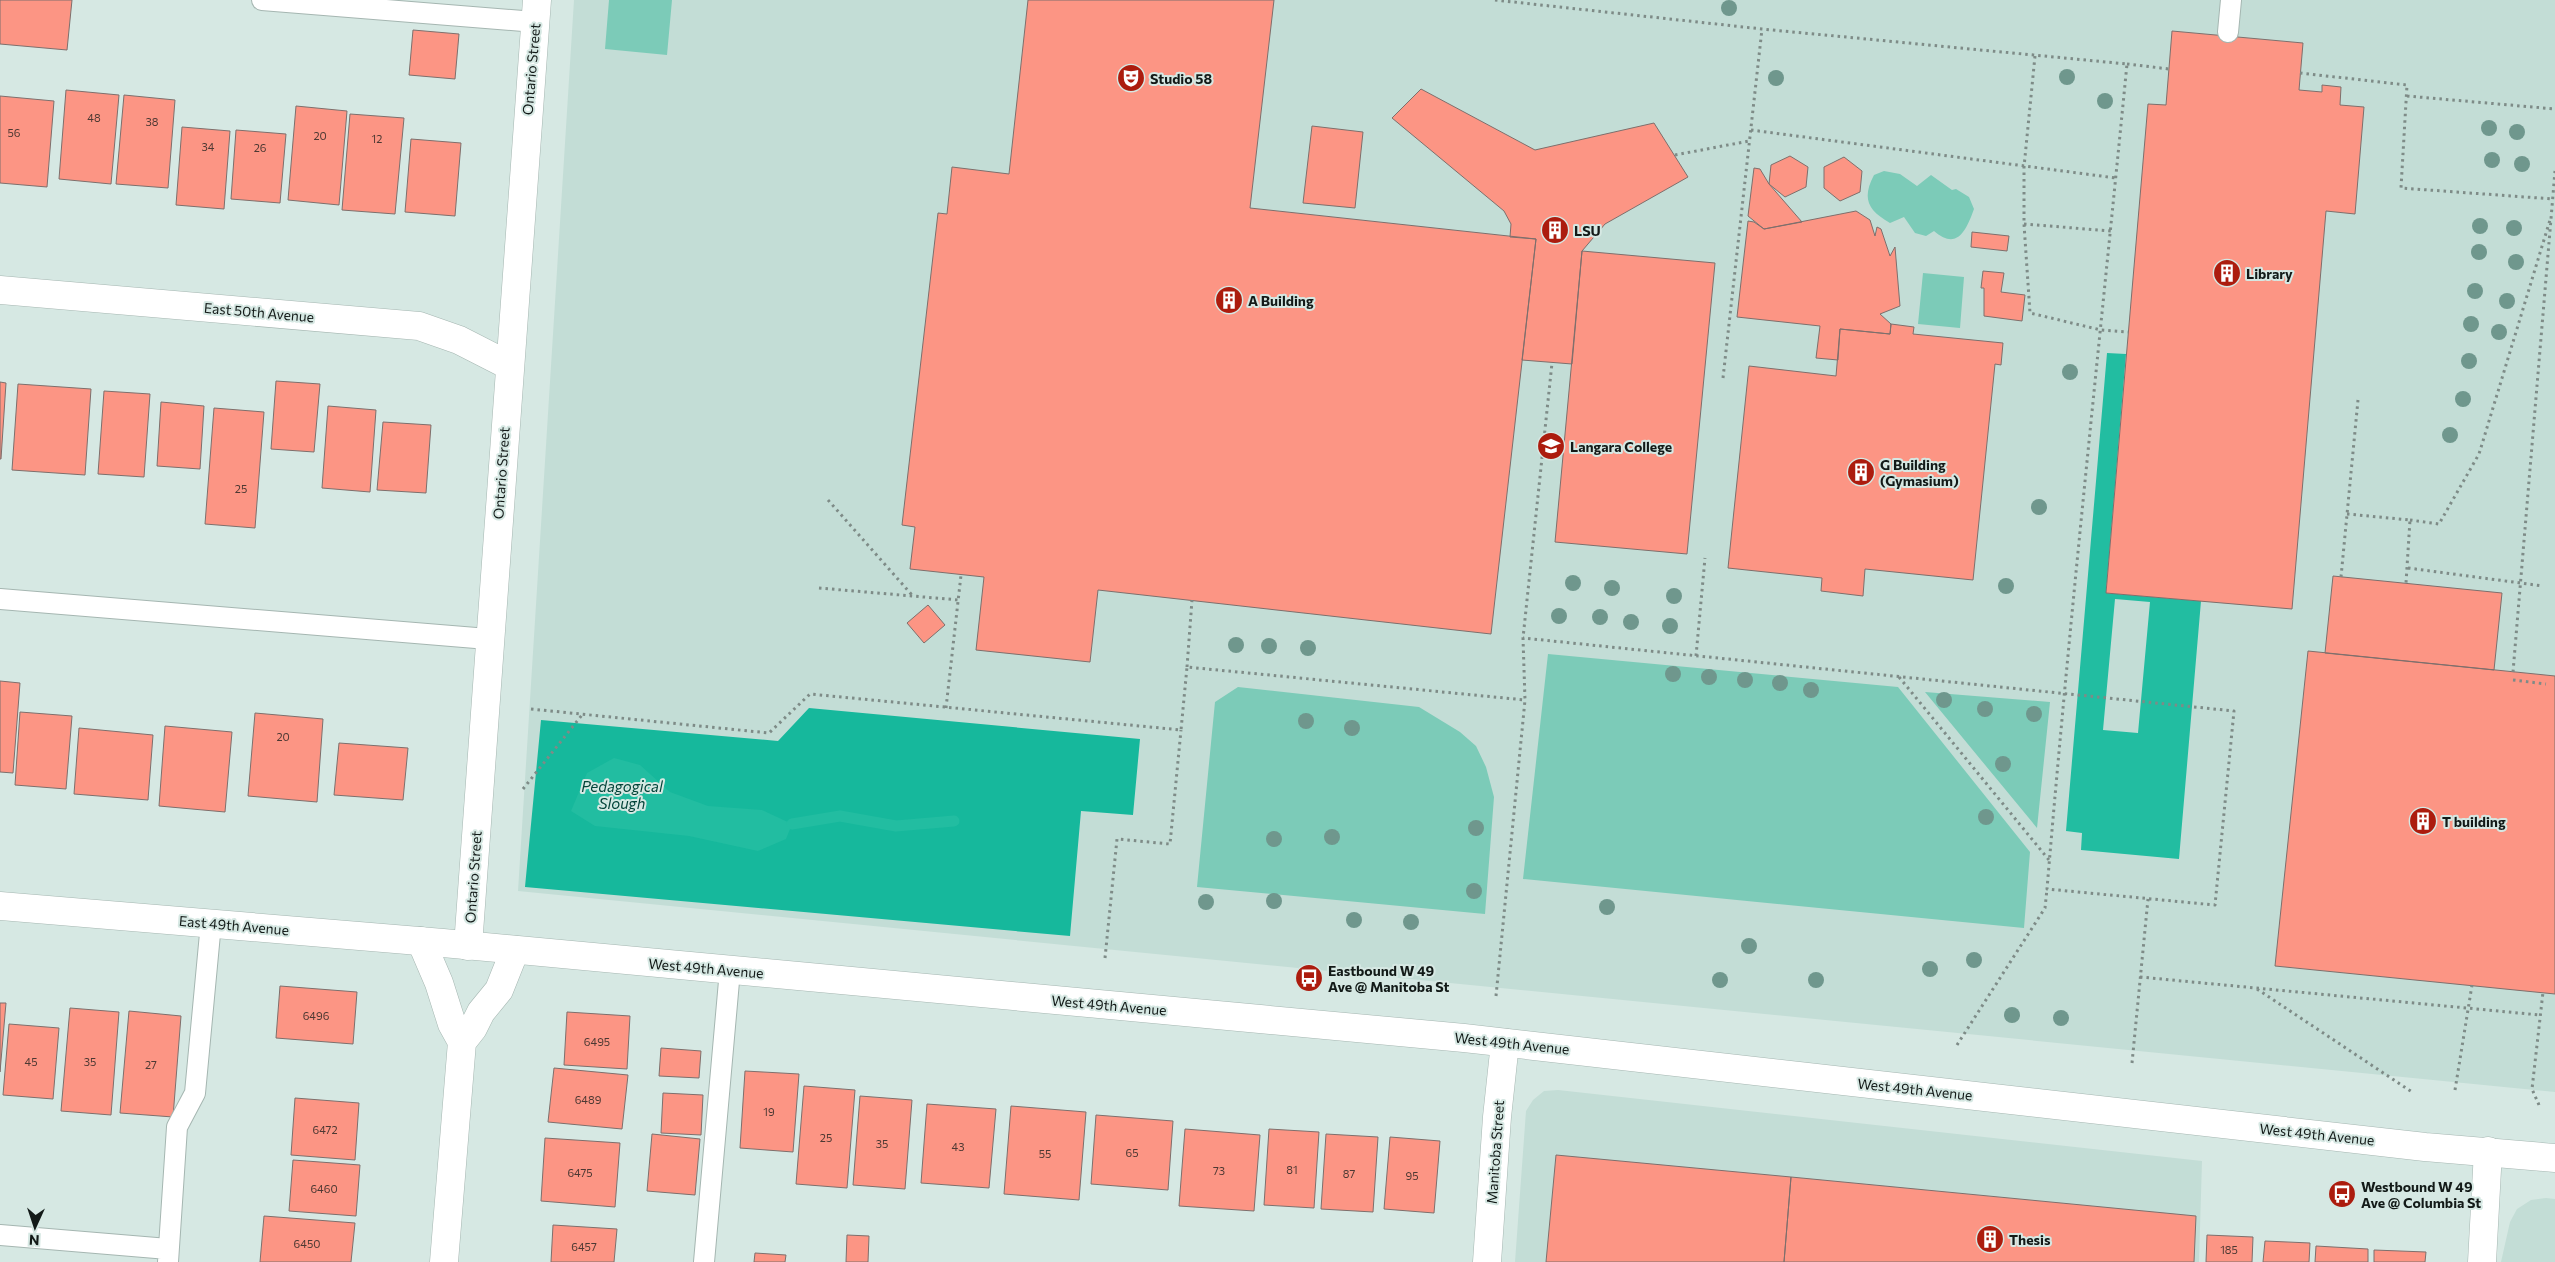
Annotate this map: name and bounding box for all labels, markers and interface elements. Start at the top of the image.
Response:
street label: Ontario Street [519,22,544,116]
theatre icon: Studio 58 [1116,63,1146,93]
place label: Studio 58 [1150,70,1212,87]
house number: 48 [87,111,101,124]
house number: 38 [146,115,159,128]
house number: 56 [8,126,21,139]
house number: 20 [313,129,327,142]
house number: 12 [372,132,382,145]
house number: 34 [202,140,215,153]
house number: 26 [254,141,267,154]
building icon: LSU [1540,215,1570,245]
place label: LSU [1574,222,1601,239]
building icon: Library [2212,258,2242,288]
place label: Library [2246,265,2293,282]
building icon: A Building [1214,285,1244,315]
place label: A Building [1248,292,1314,309]
street label: East 50th Avenue [203,299,315,325]
street label: Ontario Street [489,426,513,520]
school or university icon: Langara College [1536,431,1566,461]
place label: Langara College [1570,438,1672,455]
place label: G Building (Gymasium) [1880,456,1959,489]
building icon: G Building (Gymasium) [1846,457,1876,487]
house number: 25 [235,482,247,495]
house number: 20 [276,730,290,743]
water label: Pedagogical Slough [581,777,664,812]
building icon: T building [2408,806,2438,836]
place label: T building [2442,813,2506,830]
street label: Ontario Street [461,830,485,924]
street label: East 49th Avenue [178,912,290,938]
street label: West 49th Avenue [648,955,764,981]
place label: Eastbound W 49 Ave @ Manitoba St [1328,962,1449,995]
bus stop icon: Eastbound W 49 Ave @ Manitoba St [1294,963,1324,993]
street label: West 49th Avenue [1051,992,1167,1018]
house number: 6496 [303,1009,330,1022]
street label: West 49th Avenue [1454,1029,1570,1057]
house number: 6495 [584,1035,610,1048]
house number: 45 [25,1055,37,1068]
house number: 35 [84,1055,96,1068]
house number: 27 [145,1058,157,1071]
street label: West 49th Avenue [1857,1075,1973,1103]
house number: 6489 [575,1093,602,1106]
street label: Manitoba Street [1483,1099,1507,1205]
house number: 19 [763,1105,775,1118]
street label: West 49th Avenue [2259,1120,2375,1148]
house number: 6472 [313,1123,337,1136]
house number: 25 [820,1131,832,1144]
house number: 35 [876,1137,888,1150]
house number: 43 [952,1140,964,1153]
house number: 65 [1126,1146,1139,1159]
house number: 55 [1039,1147,1051,1160]
house number: 81 [1286,1163,1298,1176]
house number: 73 [1213,1164,1225,1177]
house number: 6475 [567,1166,593,1179]
house number: 87 [1343,1167,1355,1180]
house number: 95 [1406,1169,1419,1182]
place label: Westbound W 49 Ave @ Columbia St [2361,1178,2481,1211]
bus stop icon: Westbound W 49 Ave @ Columbia St [2327,1179,2357,1209]
house number: 6460 [310,1182,338,1195]
north arrow [10,1202,60,1252]
building icon: Thesis [1975,1224,2005,1254]
place label: Thesis [2009,1231,2051,1248]
text: N [29,1232,40,1249]
house number: 6450 [294,1237,320,1250]
house number: 6457 [571,1240,597,1253]
house number: 185 [2220,1243,2238,1256]

